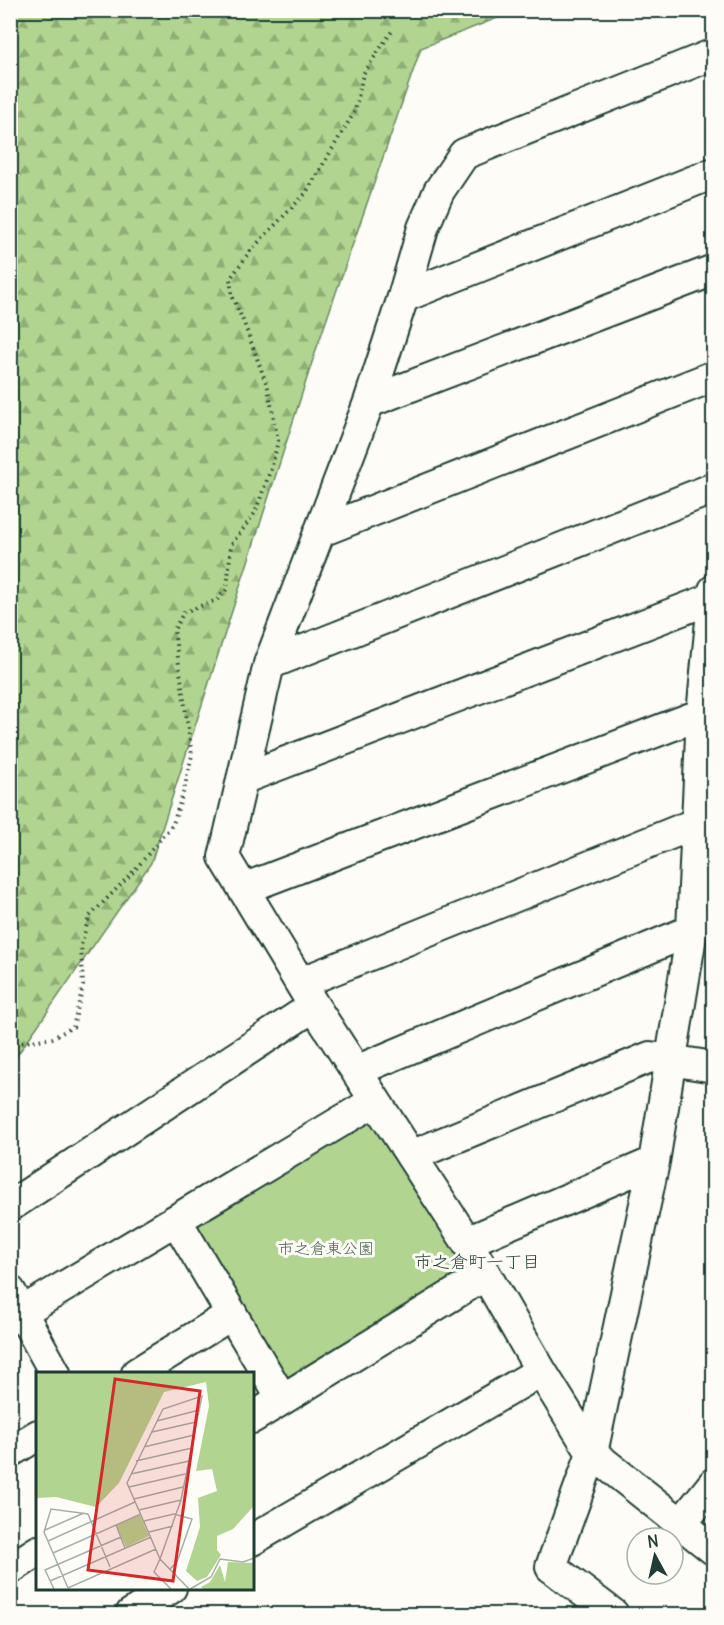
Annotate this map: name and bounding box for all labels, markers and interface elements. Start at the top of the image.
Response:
park label: 市之倉東公園 [278,1238,374,1258]
district label: 市之倉町一丁目 [414,1250,540,1273]
inset map [36,1372,254,1589]
north arrow [625,1526,685,1586]
text: N [646,1530,660,1552]

